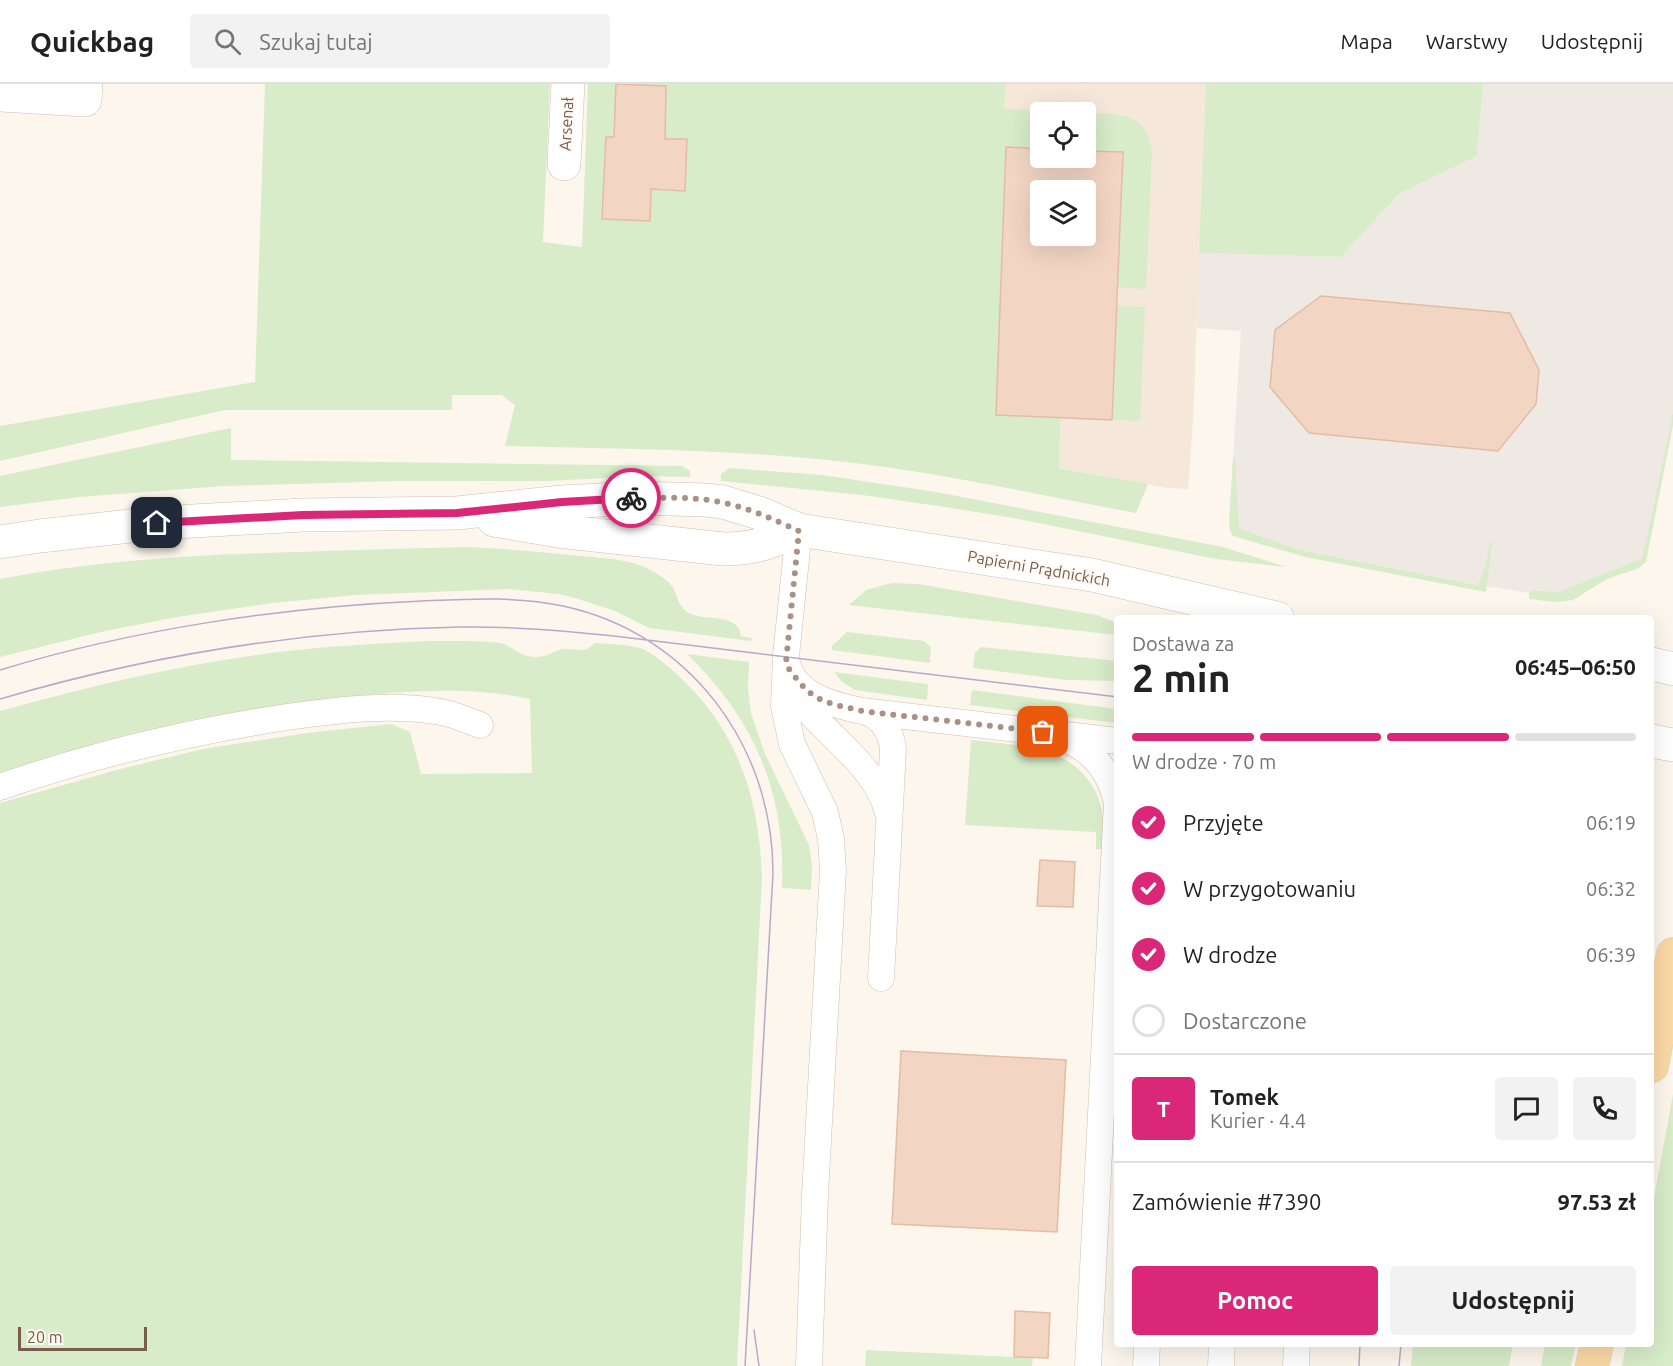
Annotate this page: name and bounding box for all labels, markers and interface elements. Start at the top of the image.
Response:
search box [190,14,610,68]
icon: search [211,25,244,58]
text: Quickbag [30,26,154,57]
text: Szukaj tutaj [259,29,373,54]
text: Mapa [1341,29,1393,53]
text: Warstwy [1426,29,1508,53]
text: Udostępnij [1541,29,1643,53]
street label: Arsenał [556,96,576,151]
map controls [1030,102,1096,246]
button: locate [1030,102,1096,168]
button: layers [1030,180,1096,246]
courier [601,468,661,528]
icon: bike [615,482,648,515]
pin [131,497,182,548]
icon: home [140,506,173,539]
street label: Papierni Prądnickich [966,547,1112,589]
text: Dostawa za [1132,632,1234,655]
text: 06:45–06:50 [1515,654,1636,679]
text: 2 min [1132,656,1231,699]
pin [1017,706,1068,757]
icon: bag [1026,715,1059,748]
text: W drodze · 70 m [1132,750,1276,773]
icon: check [1132,806,1165,839]
text: Przyjęte [1183,810,1264,835]
text: 06:19 [1586,811,1636,834]
icon: check [1132,872,1165,905]
text: W przygotowaniu [1183,876,1356,901]
text: 06:32 [1586,877,1636,900]
icon: check [1132,938,1165,971]
text: W drodze [1183,942,1277,967]
text: 06:39 [1586,943,1636,966]
text: Dostarczone [1183,1008,1307,1033]
button: chat [1495,1077,1558,1140]
button: phone [1573,1077,1636,1140]
text: Tomek [1210,1084,1279,1109]
text: T [1157,1096,1170,1121]
text: Kurier · 4.4 [1210,1109,1306,1132]
text: Zamówienie #7390 [1132,1189,1321,1214]
text: 97.53 zł [1557,1189,1636,1214]
button: Pomoc [1132,1266,1378,1335]
button: Udostępnij [1390,1266,1636,1335]
scale bar [18,1324,147,1352]
text: 20 m [27,1328,63,1346]

